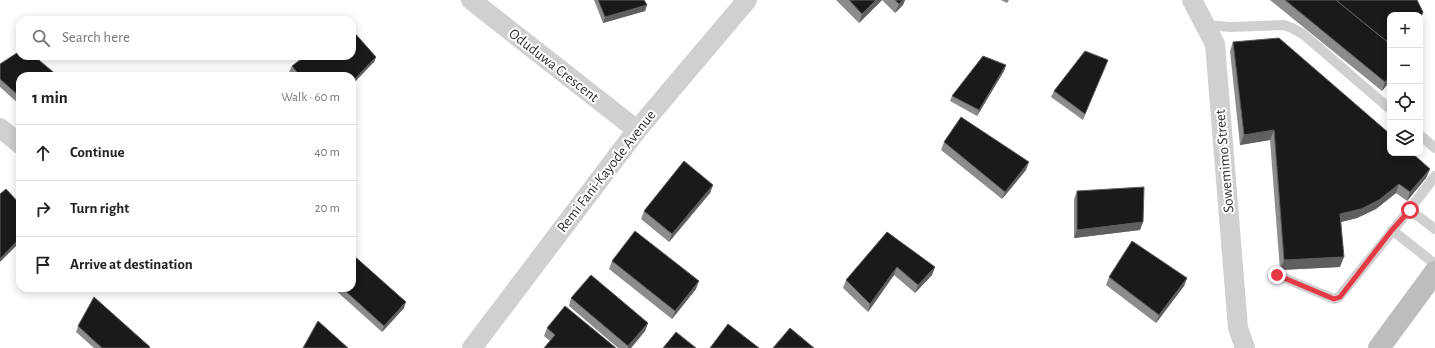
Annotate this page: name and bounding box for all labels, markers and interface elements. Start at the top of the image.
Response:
map controls [1387,12,1423,156]
button: + [1387,12,1423,48]
search box [16,16,356,60]
street label: Oduduwa Crescent [506,26,602,105]
icon: search [30,27,52,49]
text: Search here [62,30,130,45]
button: − [1387,48,1423,84]
button: locate [1387,84,1423,120]
text: 1 min [32,89,68,106]
text: Walk · 60 m [281,91,340,104]
street label: Remi Fani-Kayode Avenue [554,107,659,235]
street label: Sowemimo Street [1212,109,1236,213]
button: layers [1387,120,1423,156]
icon: ahead [32,142,54,164]
text: Continue [70,145,125,160]
text: 40 m [314,146,340,159]
icon: right [32,198,54,220]
text: Turn right [70,201,129,216]
route start [1401,201,1419,219]
text: 20 m [315,202,340,215]
icon: arrive [32,254,54,276]
text: Arrive at destination [70,257,193,272]
route end [1268,266,1286,284]

